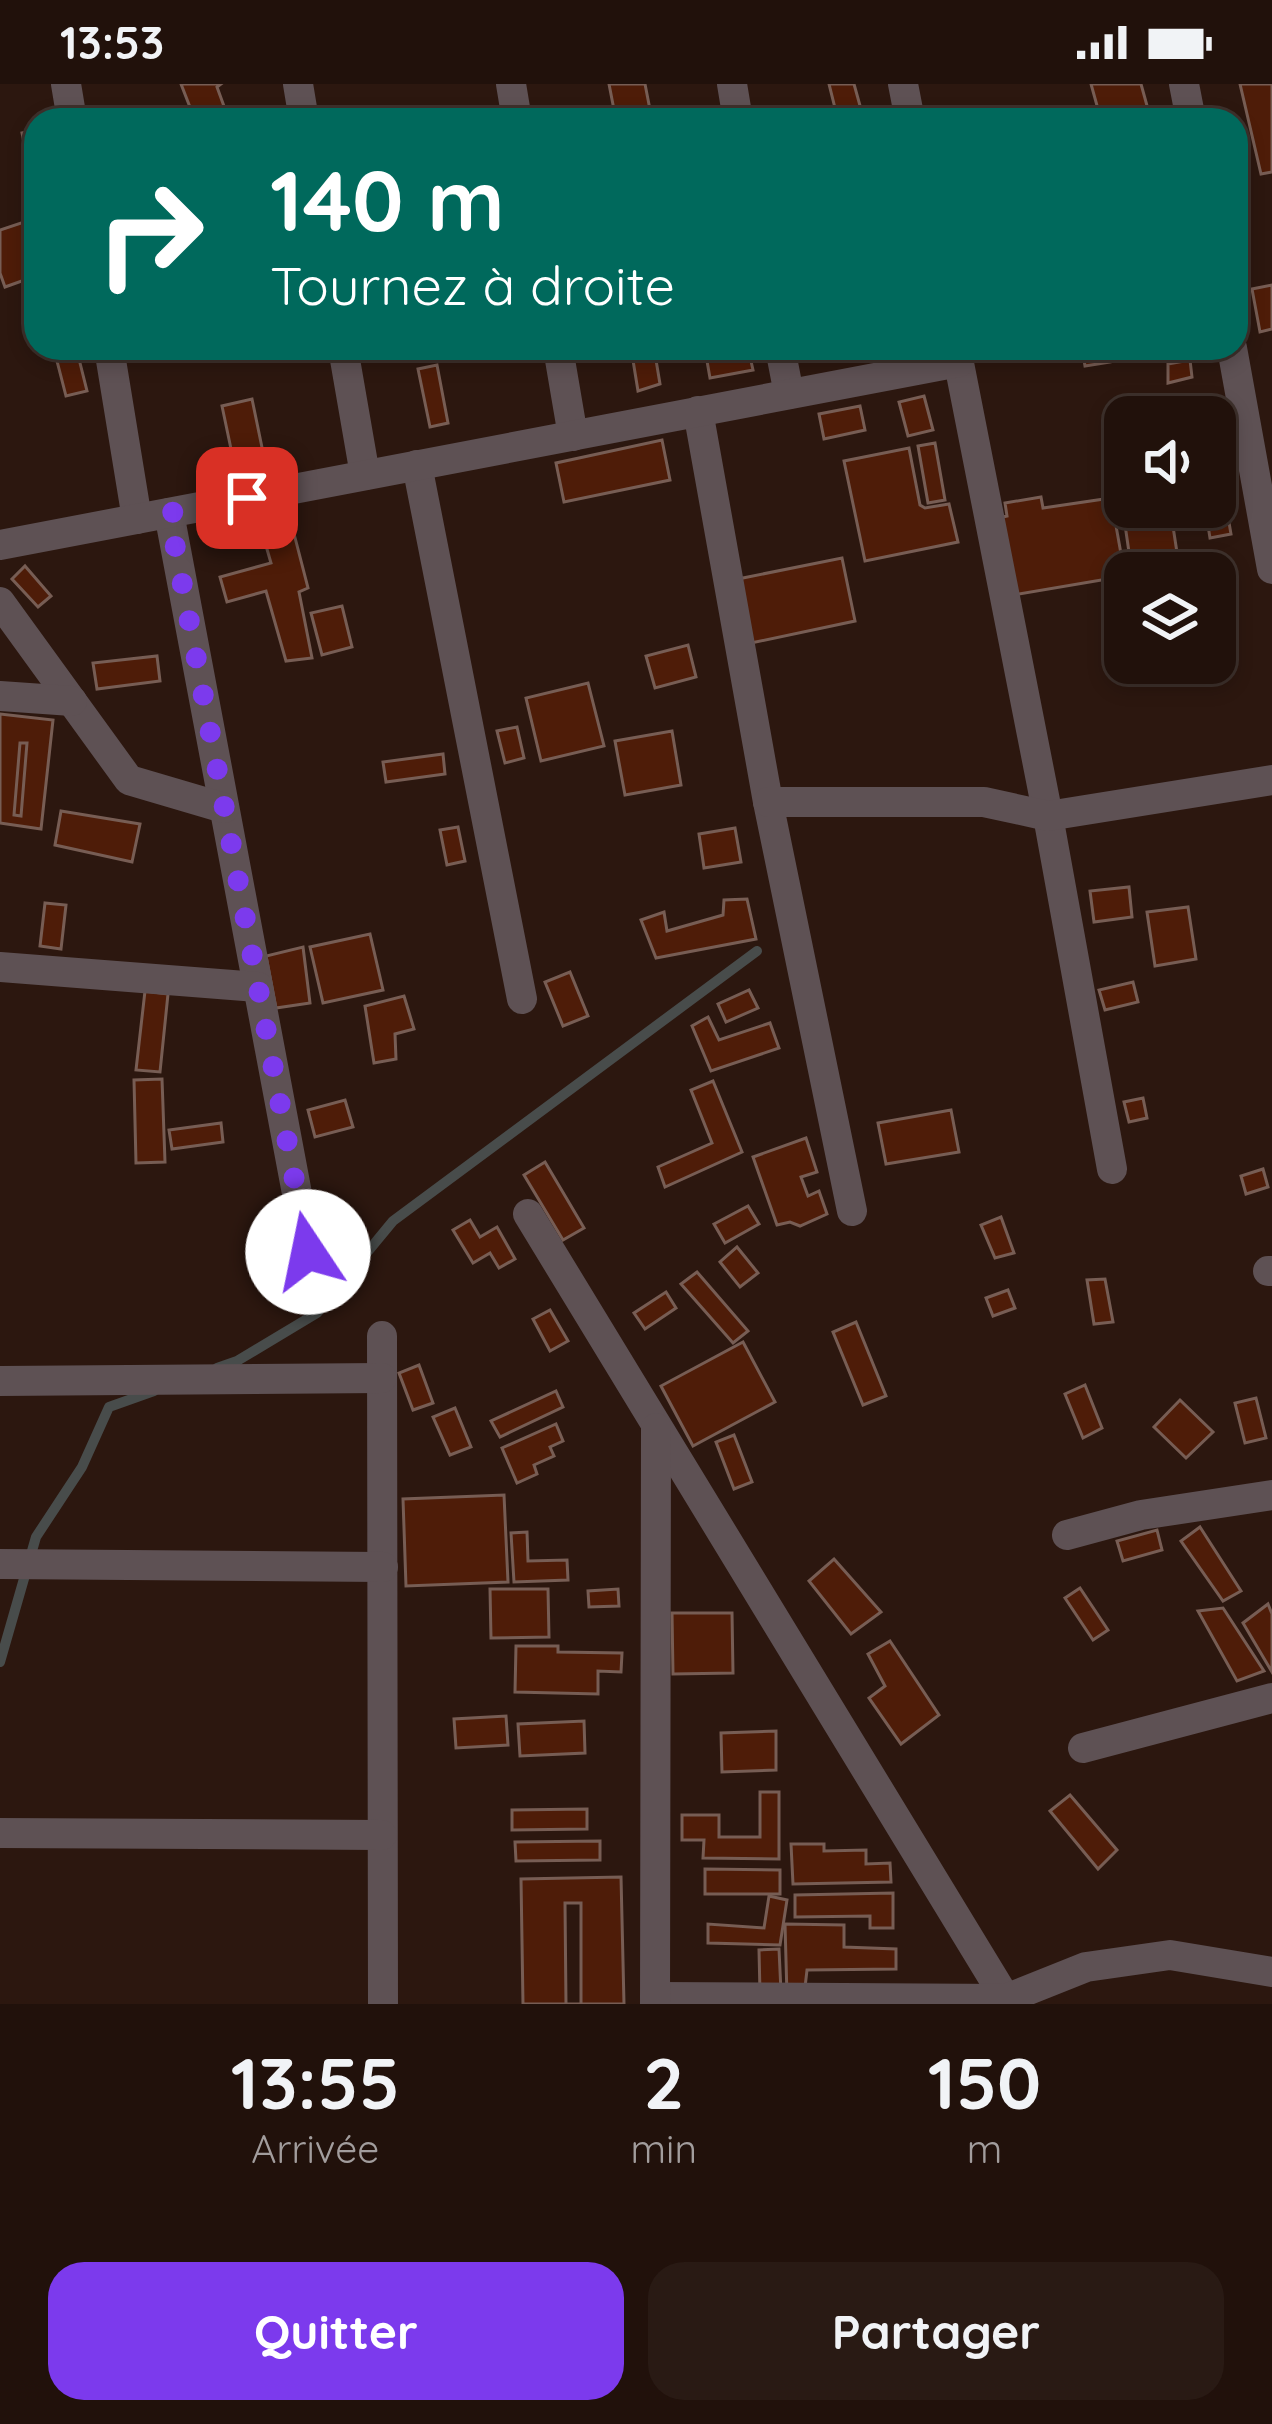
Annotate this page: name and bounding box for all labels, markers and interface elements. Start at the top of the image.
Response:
text: 13:53 [60,14,164,70]
text: 140 m [270,147,505,252]
icon: right [72,156,228,312]
text: Tournez à droite [270,251,675,319]
map controls [1104,396,1236,684]
button: sound [1104,396,1236,528]
pin [196,447,298,549]
icon: arrive [214,465,280,531]
button: layers [1104,552,1236,684]
position arrow [245,1189,371,1315]
text: 13:55 [231,2037,400,2127]
text: 2 [643,2037,684,2127]
text: 150 [928,2037,1041,2127]
text: Arrivée [251,2124,379,2173]
text: min [631,2124,697,2173]
text: m [967,2124,1002,2173]
button: Quitter [48,2262,624,2400]
button: Partager [648,2262,1224,2400]

